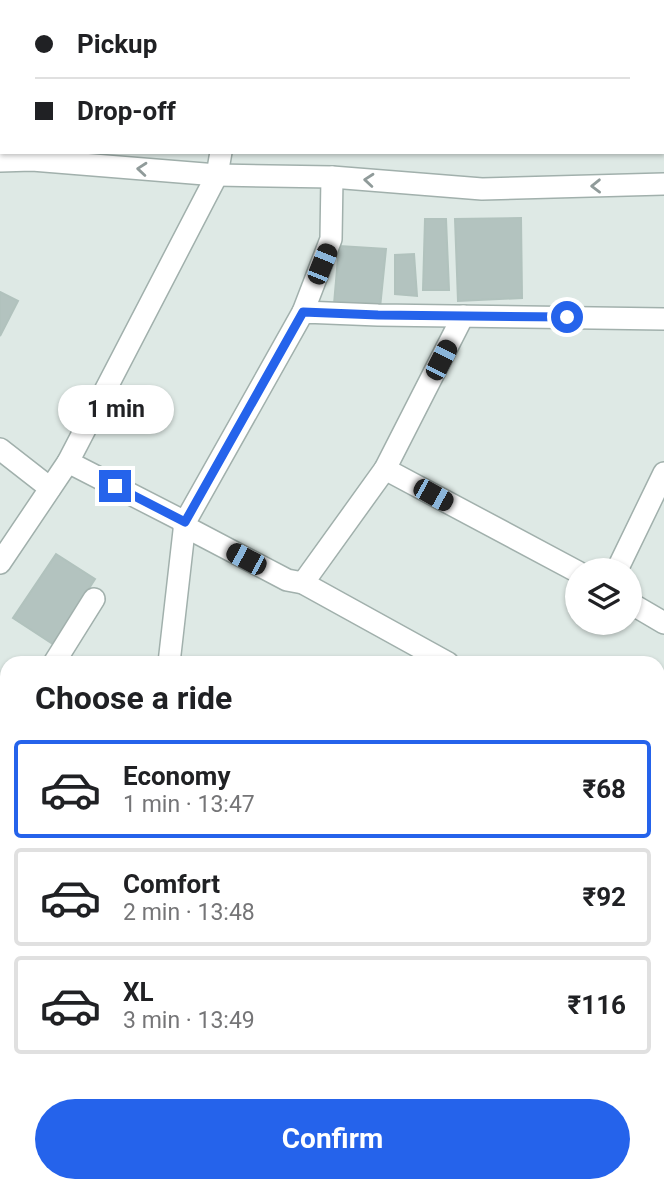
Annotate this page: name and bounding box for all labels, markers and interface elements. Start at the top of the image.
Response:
text: Pickup [77,29,157,59]
text: Drop-off [77,96,176,126]
one-way arrow [136,162,147,177]
one-way arrow [363,172,374,187]
one-way arrow [590,178,601,194]
car [305,241,340,287]
route start [551,301,583,333]
car [423,337,460,383]
callout: 1 min [57,384,173,434]
text: 1 min [87,396,145,423]
route end [99,470,131,502]
car [410,476,457,514]
car [223,540,270,578]
map controls [565,558,642,635]
button: layers [565,558,642,635]
text: Choose a ride [35,679,232,717]
icon: car [39,758,102,821]
text: Economy [123,761,230,791]
text: ₹68 [582,774,626,804]
text: 1 min · 13:47 [123,791,255,818]
icon: car [39,866,102,929]
text: Comfort [123,869,220,899]
text: ₹92 [582,882,626,912]
text: 2 min · 13:48 [123,899,255,926]
icon: car [39,974,102,1037]
text: XL [123,977,154,1007]
text: ₹116 [568,990,626,1020]
text: 3 min · 13:49 [123,1007,255,1034]
button: Confirm [35,1099,630,1179]

